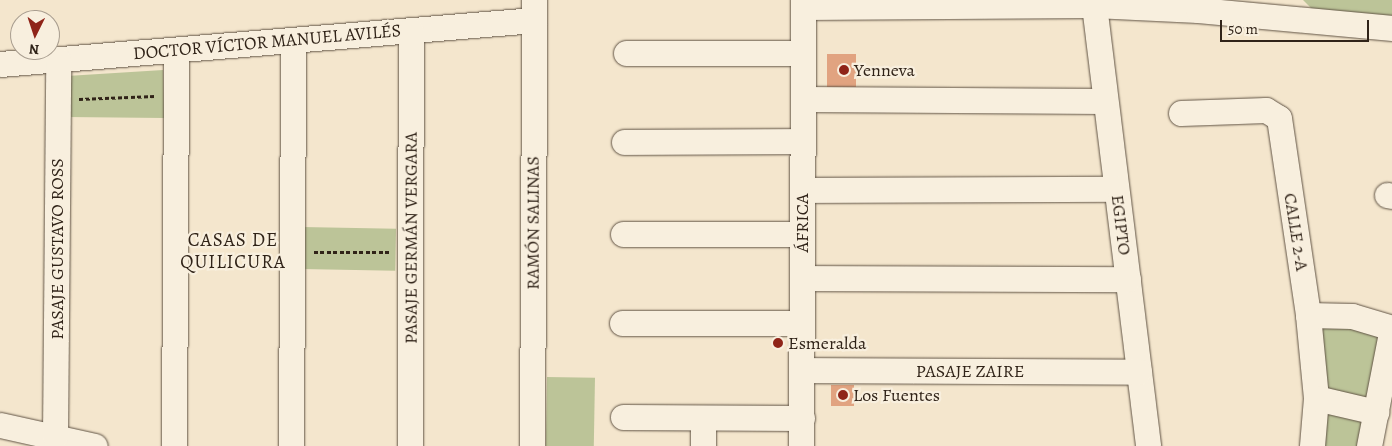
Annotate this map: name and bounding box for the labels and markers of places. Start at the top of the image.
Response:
place label: Yenneva [854,59,915,81]
marker: Yenneva [838,64,850,76]
place label: Esmeralda [788,332,866,354]
marker: Esmeralda [772,337,784,349]
place label: Los Fuentes [853,384,940,406]
marker: Los Fuentes [837,389,849,401]

